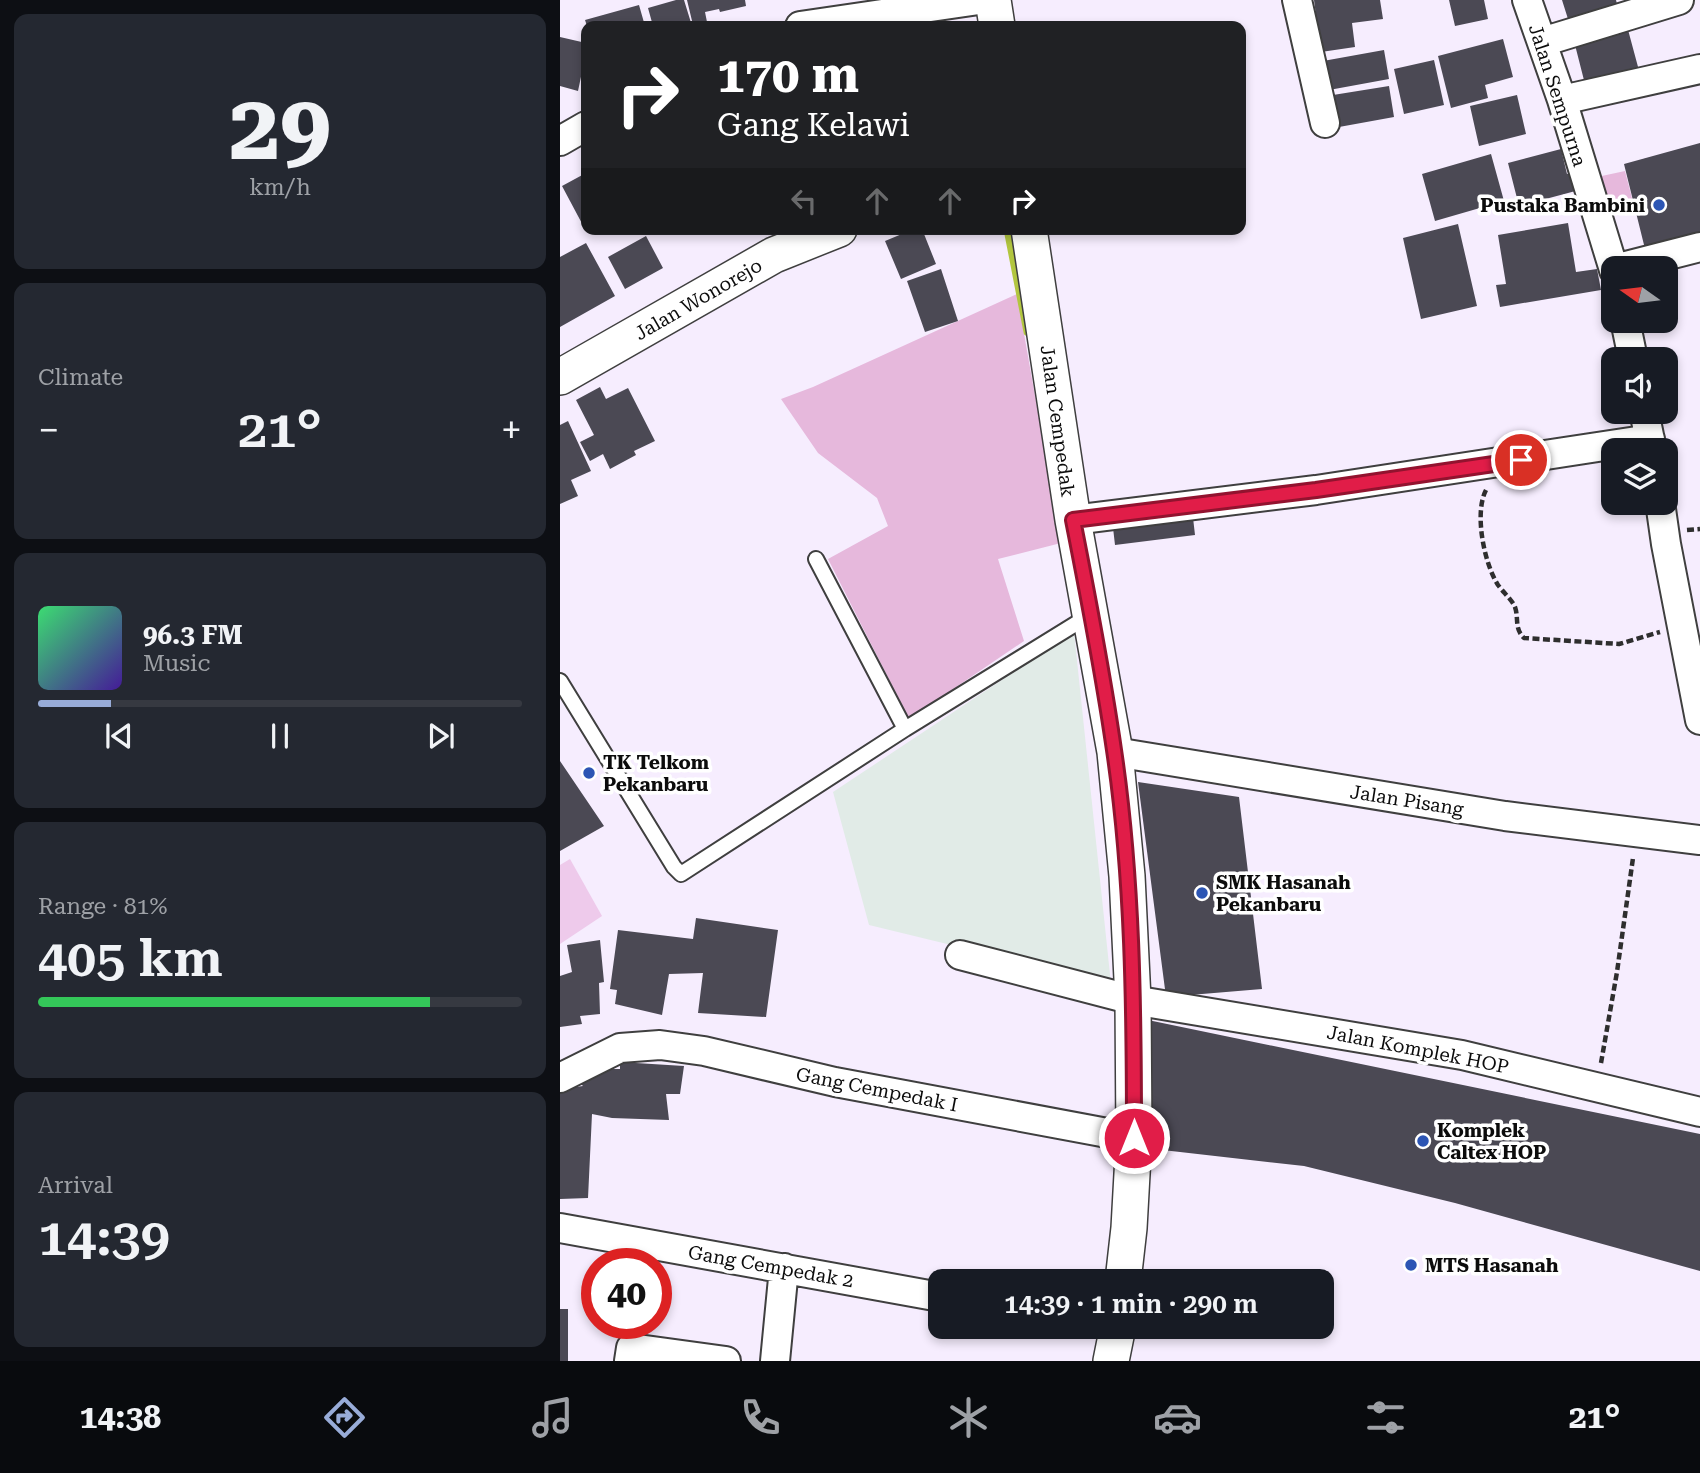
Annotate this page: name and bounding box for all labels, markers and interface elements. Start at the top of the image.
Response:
street label: Jalan Sempurna [1524,21,1592,170]
text: 170 m [717,47,859,104]
icon: right [602,49,693,140]
text: 29 [229,75,331,181]
text: Gang Kelawi [717,106,910,144]
text: km/h [249,174,311,201]
icon: left [785,182,823,220]
icon: ahead [858,182,896,220]
icon: ahead [931,182,969,220]
icon: right [1004,182,1042,220]
place label: Pustaka Bambini [1480,194,1645,217]
marker: Pustaka Bambini [1651,197,1667,213]
street label: Jalan Wonorejo [630,254,766,345]
north arrow [1601,256,1678,332]
map controls [1601,256,1678,515]
street label: Jalan Cempedak [1035,344,1080,498]
button: sound [1601,347,1678,424]
text: Climate [38,364,123,391]
text: 21° [238,399,322,460]
text: − [38,408,59,452]
text: + [501,408,522,452]
pin [1491,430,1551,490]
button: layers [1601,438,1678,515]
icon: arrive [1502,441,1540,479]
text: 96.3 FM [143,620,243,650]
text: Music [143,650,210,677]
icon: previous [100,717,138,755]
icon: pause [261,717,299,755]
icon: next [422,717,460,755]
place label: TK Telkom Pekanbaru [603,751,710,796]
marker: TK Telkom Pekanbaru [581,765,597,781]
street label: Jalan Pisang [1349,780,1465,821]
place label: SMK Hasanah Pekanbaru [1216,871,1351,916]
marker: SMK Hasanah Pekanbaru [1194,885,1210,901]
text: Range · 81% [38,893,167,920]
text: 405 km [38,928,223,989]
street label: Jalan Komplek HOP [1325,1021,1511,1078]
street label: Gang Cempedak I [794,1063,960,1116]
position arrow [1097,1101,1171,1175]
place label: Komplek Caltex HOP [1437,1119,1546,1164]
marker: Komplek Caltex HOP [1415,1133,1431,1149]
text: Arrival [38,1172,113,1199]
text: 14:39 [38,1207,170,1268]
street label: Gang Cempedak 2 [686,1241,855,1292]
speed limit sign: 40 [581,1248,672,1339]
place label: MTS Hasanah [1425,1254,1559,1277]
marker: MTS Hasanah [1403,1257,1419,1273]
text: 14:39 · 1 min · 290 m [1004,1289,1258,1319]
icon: directions [320,1393,369,1442]
icon: music [528,1393,577,1442]
icon: phone [736,1393,785,1442]
icon: climate [944,1393,993,1442]
icon: car [1153,1393,1202,1442]
icon: filters [1361,1393,1410,1442]
text: 14:38 [80,1398,161,1436]
text: 21° [1569,1398,1620,1436]

